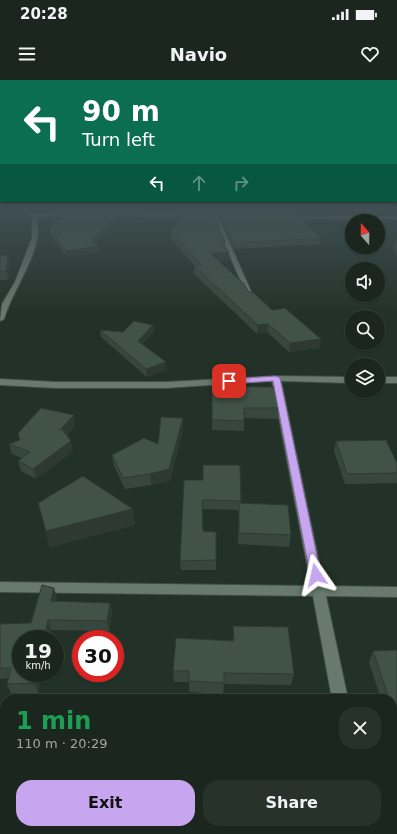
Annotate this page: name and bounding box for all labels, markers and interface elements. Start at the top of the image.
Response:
text: 20:28 [20,5,68,23]
icon: menu [16,43,38,65]
icon: heart [359,43,381,65]
text: Navio [170,44,227,65]
text: 90 m [82,95,160,128]
icon: left [16,96,68,148]
text: Turn left [82,129,155,150]
icon: left [146,172,168,194]
icon: ahead [188,172,210,194]
icon: right [230,172,252,194]
north arrow [345,214,385,254]
map controls [345,214,385,398]
button: sound [345,262,385,302]
button: search [345,310,385,350]
button: layers [345,358,385,398]
pin [212,364,246,398]
icon: arrive [218,370,240,392]
position arrow [295,554,337,596]
speed limit sign: 30 [72,630,124,682]
text: 19 [24,639,52,663]
text: km/h [25,660,51,671]
text: 1 min [16,707,91,735]
button: close [339,707,381,749]
text: 110 m · 20:29 [16,736,107,751]
button: Exit [16,780,195,826]
button: Share [203,780,381,826]

